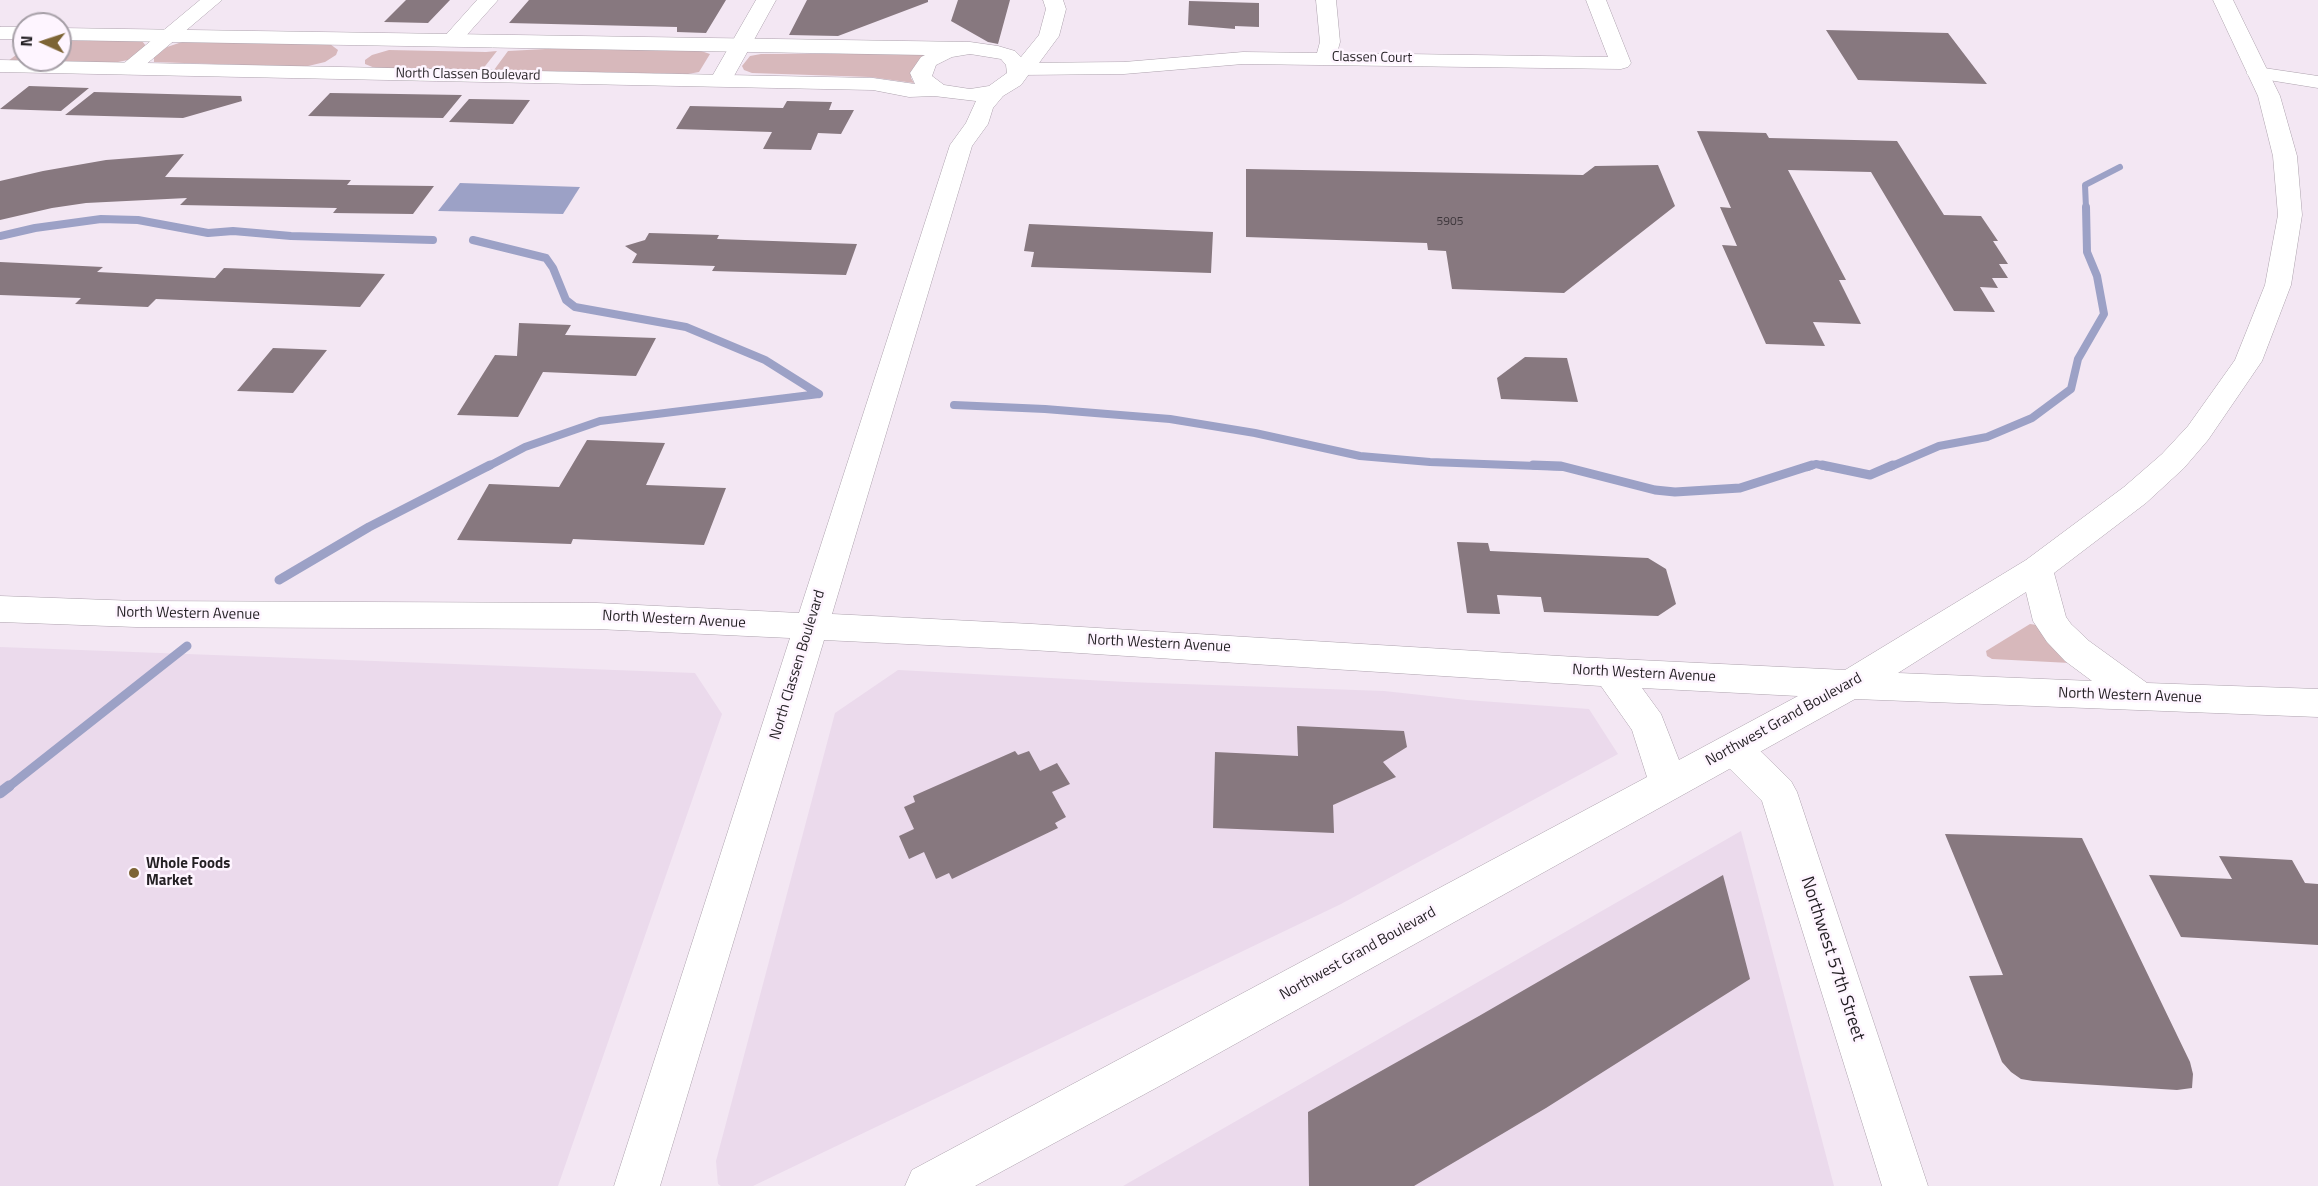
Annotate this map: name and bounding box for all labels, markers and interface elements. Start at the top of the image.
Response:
north arrow [12,12,72,72]
text: N [14,35,38,47]
street label: Classen Court [1332,49,1412,67]
street label: North Classen Boulevard [395,65,541,85]
house number: 5905 [1437,215,1463,229]
street label: North Classen Boulevard [767,588,829,742]
street label: North Western Avenue [116,604,260,624]
street label: North Western Avenue [602,607,746,633]
street label: North Western Avenue [1087,631,1231,657]
street label: North Western Avenue [1572,661,1716,687]
street label: Northwest Grand Boulevard [1703,670,1865,770]
street label: North Western Avenue [2058,684,2202,708]
place label: Whole Foods Market [146,855,230,890]
marker: Whole Foods Market [127,866,141,880]
street label: Northwest 57th Street [1795,874,1869,1044]
street label: Northwest Grand Boulevard [1277,904,1439,1004]

